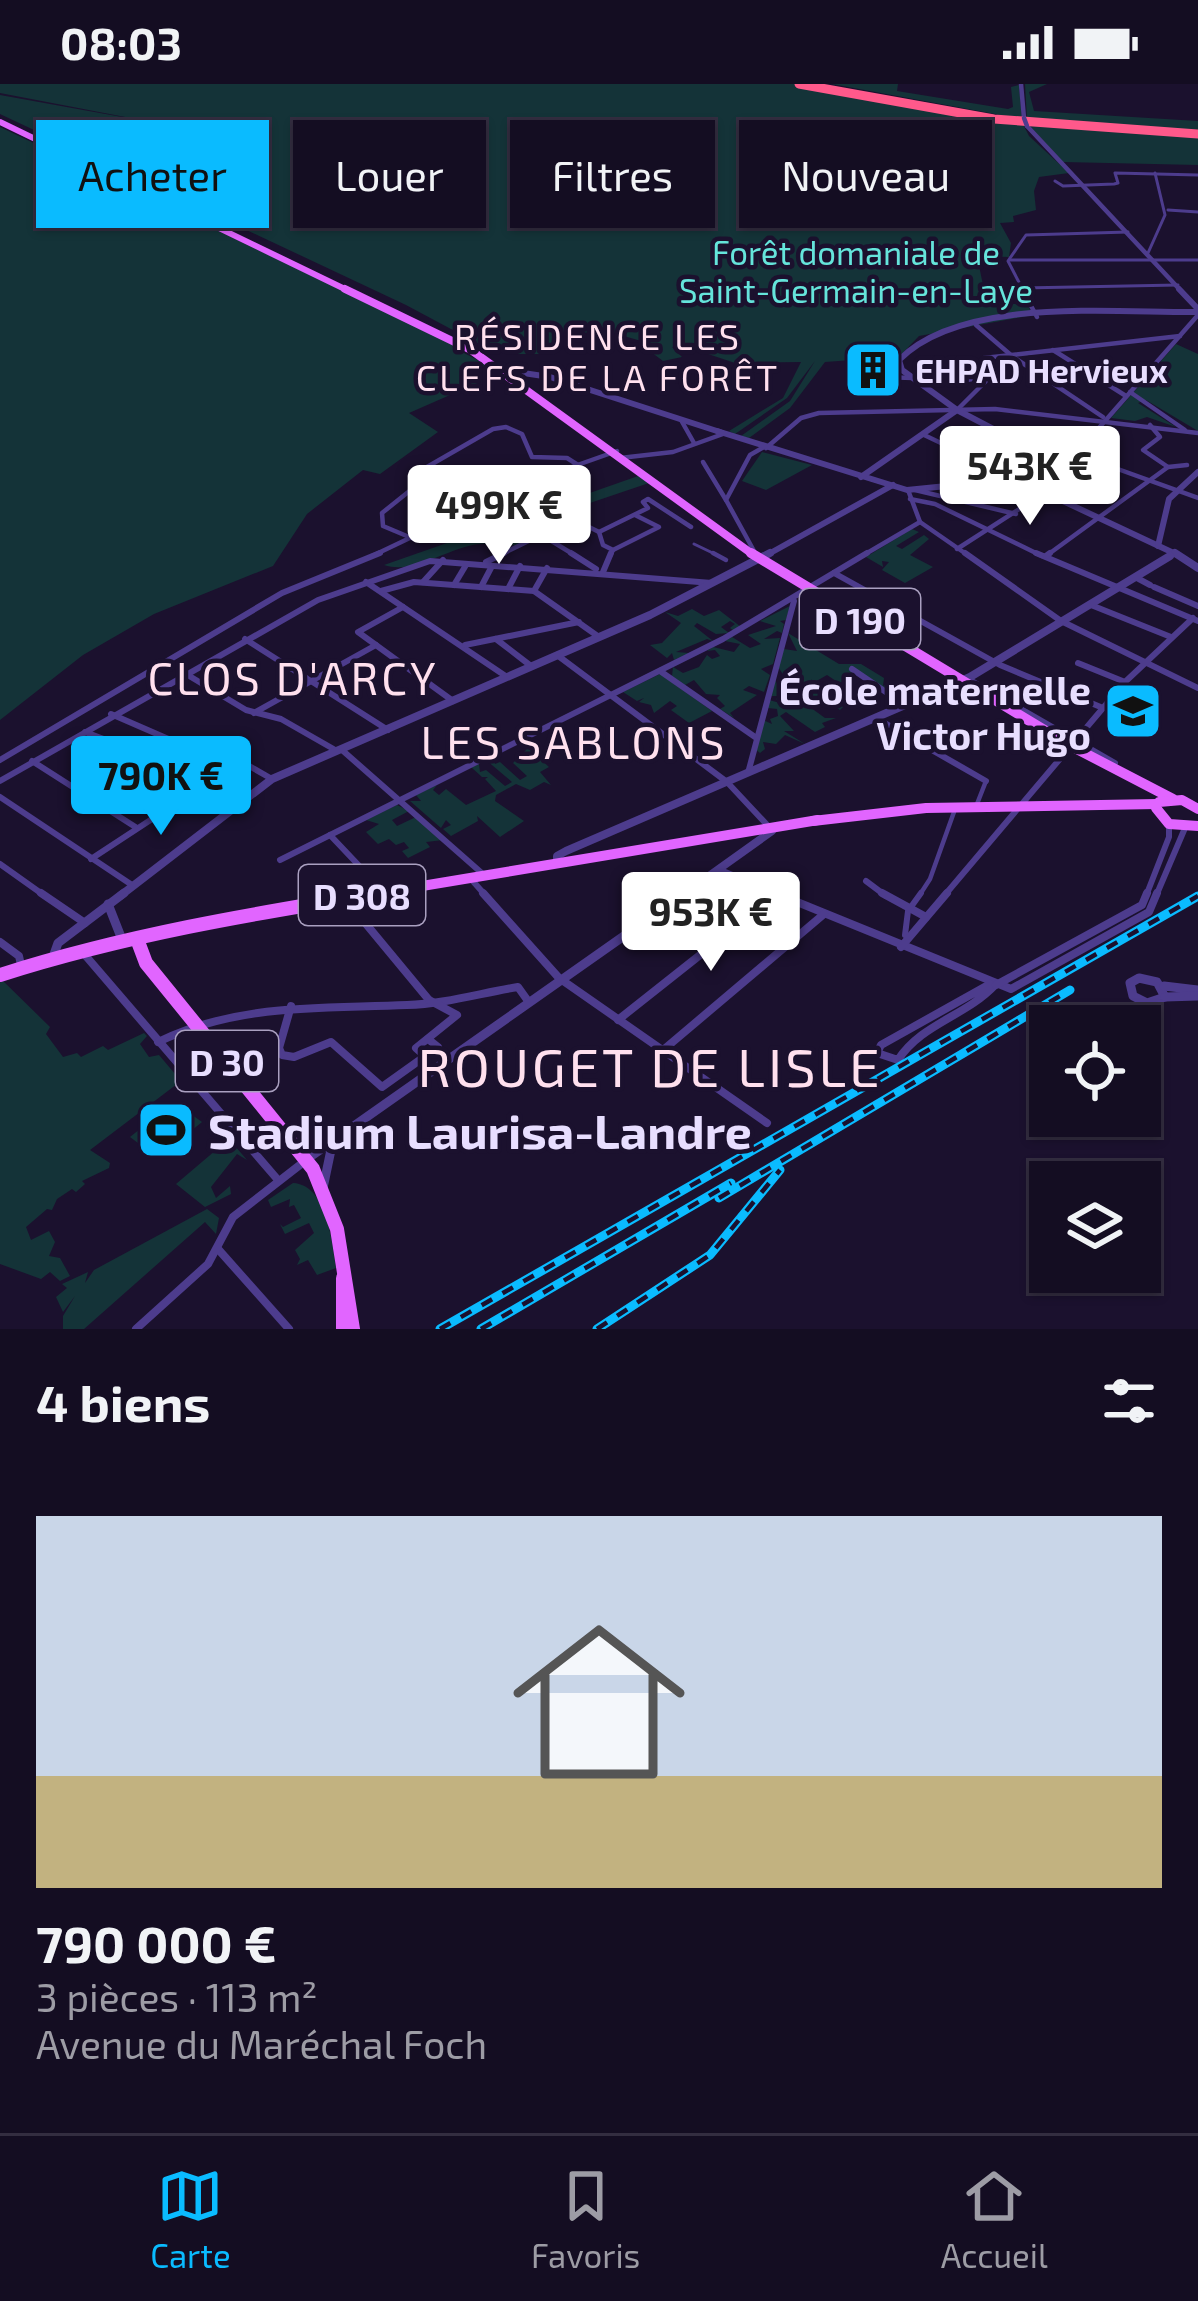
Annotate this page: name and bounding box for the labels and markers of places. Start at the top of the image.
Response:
building icon: EHPAD Hervieux [842,339,904,401]
place label: EHPAD Hervieux [915,350,1168,390]
pin: 543K € [932,426,1128,528]
pin: 499K € [401,465,597,567]
place label: École maternelle Victor Hugo [778,666,1091,758]
school or university icon: École maternelle Victor Hugo [1102,680,1164,742]
pin: 790K € [63,736,259,838]
pin: 953K € [613,872,809,974]
sports icon: Stadium Laurisa-Landre [135,1099,197,1161]
place label: Stadium Laurisa-Landre [208,1101,752,1159]

